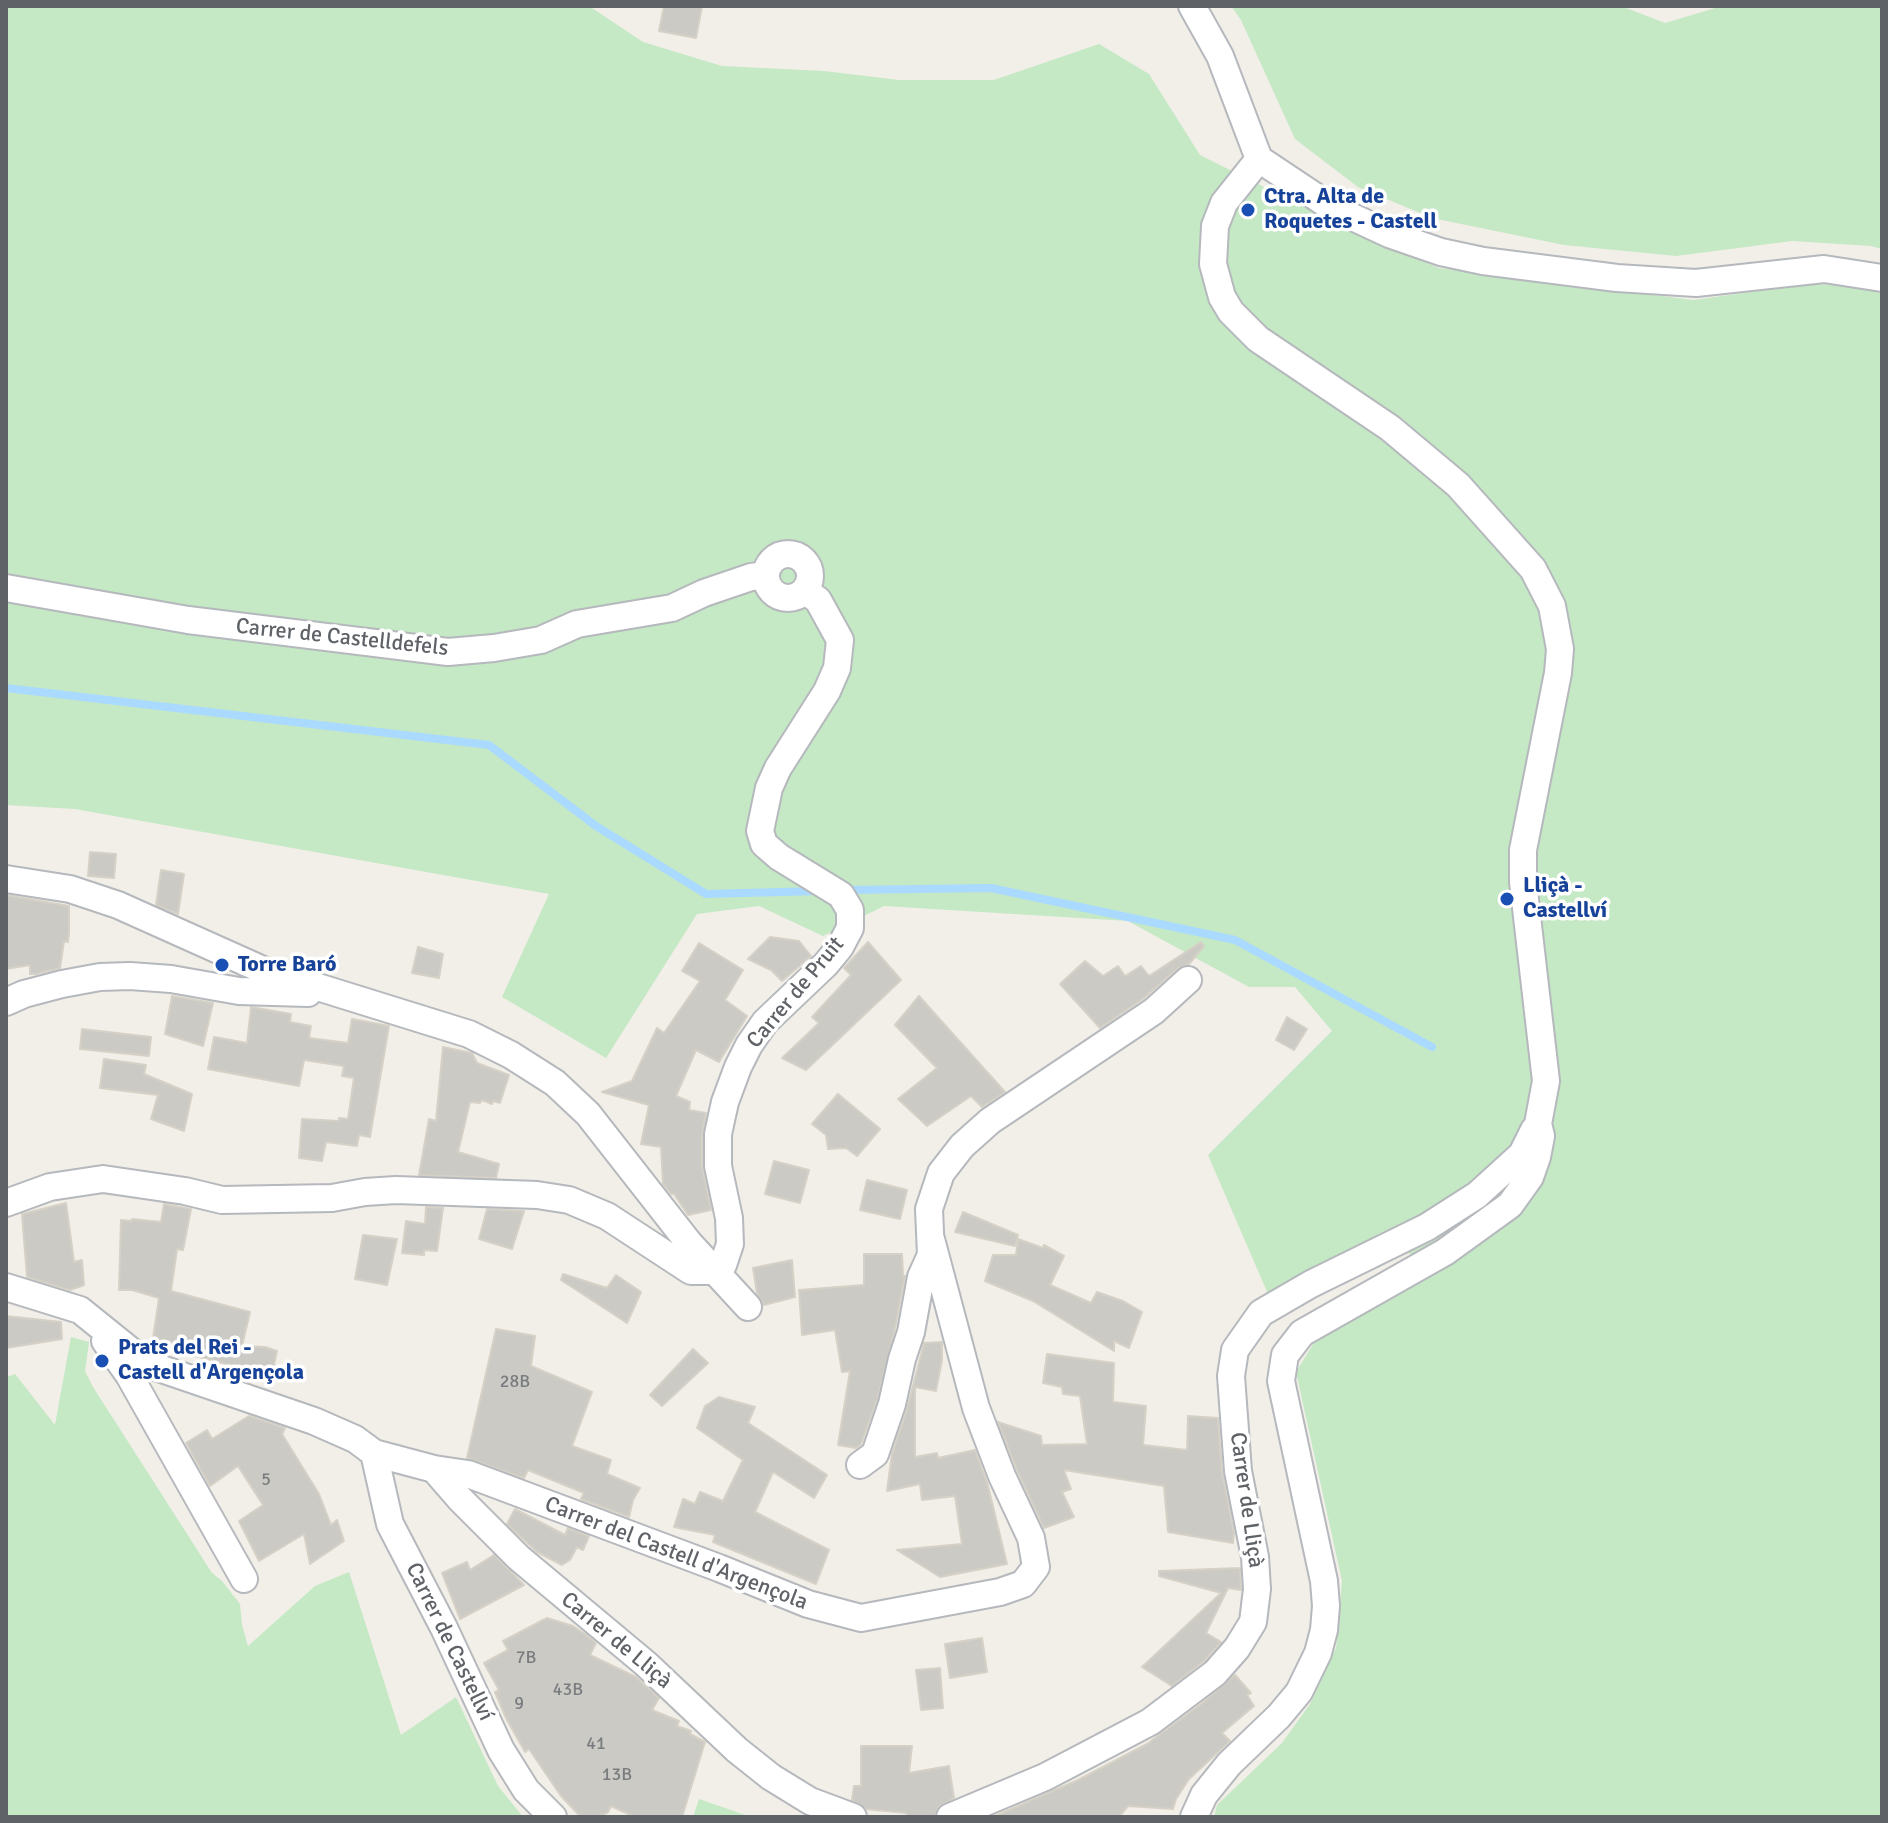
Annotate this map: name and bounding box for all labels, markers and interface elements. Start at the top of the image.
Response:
place label: Ctra. Alta de Roquetes - Castell [1264,184,1437,236]
marker: Ctra. Alta de Roquetes - Castell [1239,201,1257,219]
street label: Carrer de Castelldefels [234,614,450,662]
place label: Lliçà - Castellví [1523,873,1607,924]
marker: Lliçà - Castellví [1498,890,1516,908]
street label: Carrer de Pruit [742,932,850,1054]
place label: Torre Baró [238,952,336,978]
marker: Torre Baró [213,956,231,974]
place label: Prats del Rei - Castell d'Argençola [118,1335,304,1386]
marker: Prats del Rei - Castell d'Argençola [93,1352,111,1370]
house number: 28B [500,1371,530,1393]
street label: Carrer de Lliçà [1223,1431,1269,1569]
house number: 5 [261,1469,271,1491]
street label: Carrer del Castell d'Argençola [541,1492,811,1616]
street label: Carrer de Castellví [399,1559,499,1725]
street label: Carrer de Lliçà [555,1587,677,1695]
house number: 7B [516,1647,536,1669]
house number: 43B [553,1679,583,1701]
house number: 9 [514,1693,524,1715]
house number: 41 [586,1733,606,1755]
house number: 13B [602,1764,632,1786]

